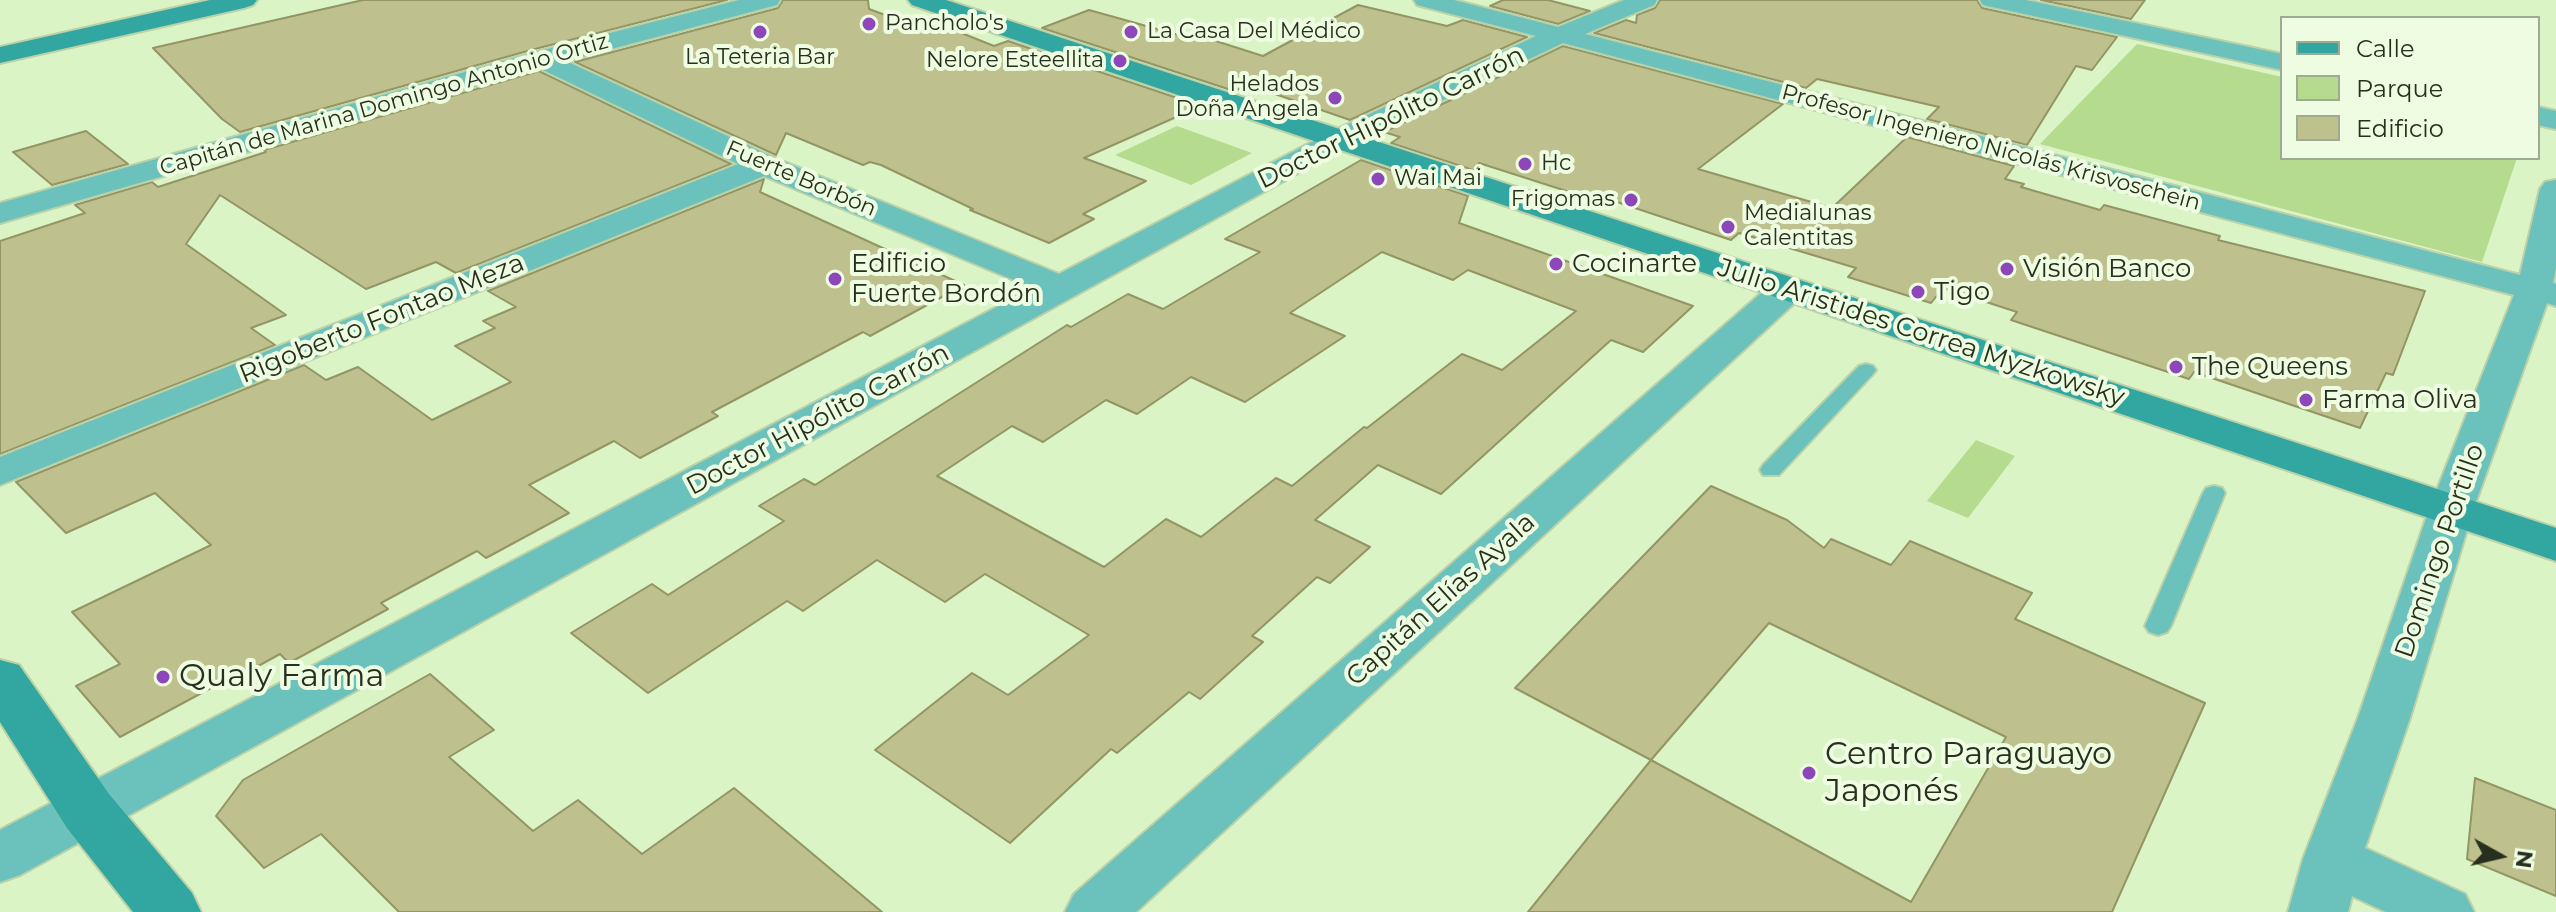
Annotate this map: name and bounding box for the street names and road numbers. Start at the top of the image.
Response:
street label: Capitán de Marina Domingo Antonio Ortiz [157,28,611,182]
street label: Doctor Hipólito Carrón [1253,40,1529,196]
street label: Profesor Ingeniero Nicolás Krisvoschein [1779,79,2203,217]
street label: Fuerte Borbón [722,135,880,223]
street label: Rigoberto Fontao Meza [235,247,529,391]
street label: Julio Aristides Correa Myzkowsky [1714,252,2128,414]
street label: Doctor Hipólito Carrón [681,337,955,503]
street label: Domingo Portillo [2389,440,2491,662]
street label: Capitán Elías Ayala [1340,507,1542,693]

